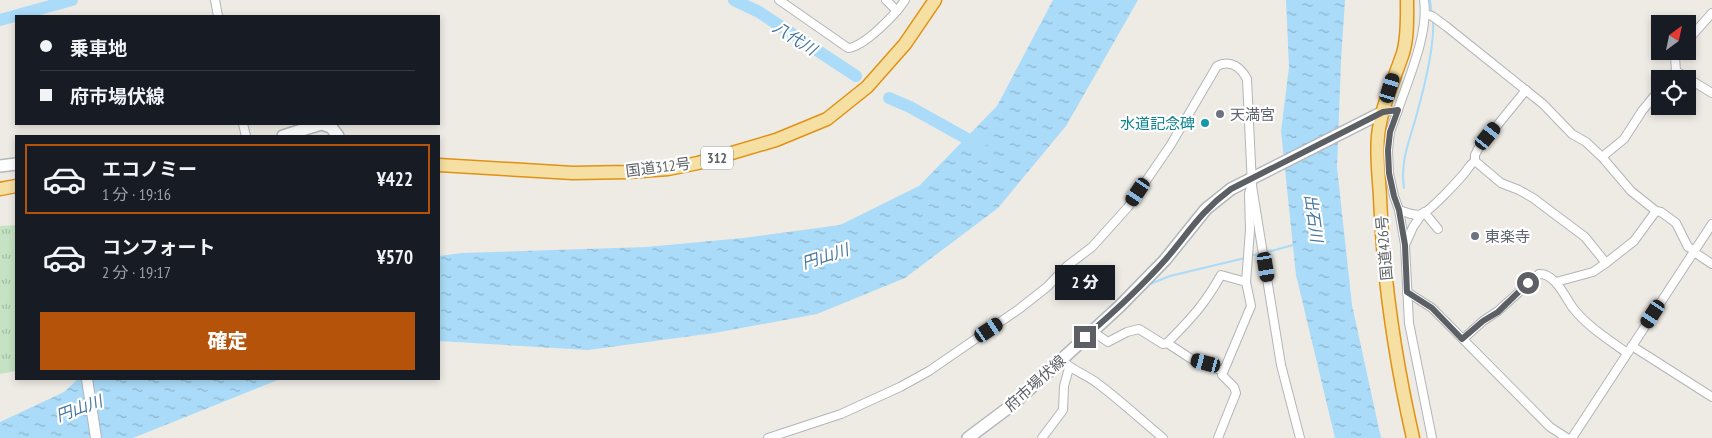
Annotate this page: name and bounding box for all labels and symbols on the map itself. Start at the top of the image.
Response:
north arrow [1651,15,1696,60]
water label: 八代川 [769,17,822,60]
car [1378,71,1401,105]
place label: 天満宮 [1230,105,1275,124]
marker: 天満宮 [1214,108,1226,120]
place label: 水道記念碑 [1120,114,1195,133]
marker: 水道記念碑 [1199,117,1211,129]
car [1472,120,1503,152]
road number: 312 [701,146,733,170]
street label: 国道312号 [624,154,692,180]
car [1123,175,1152,209]
water label: 出石川 [1301,193,1328,245]
street label: 国道426号 [1372,215,1396,281]
place label: 東楽寺 [1485,227,1530,246]
marker: 東楽寺 [1469,230,1481,242]
water label: 円山川 [799,238,853,273]
car [1256,251,1275,283]
callout: 2 分 [1055,264,1115,300]
route start [1517,272,1539,294]
car [1638,297,1667,331]
car [972,315,1005,345]
route end [1074,326,1096,348]
street label: 府市場伏線 [1001,351,1069,415]
car [1189,352,1222,374]
water label: 円山川 [53,390,107,426]

